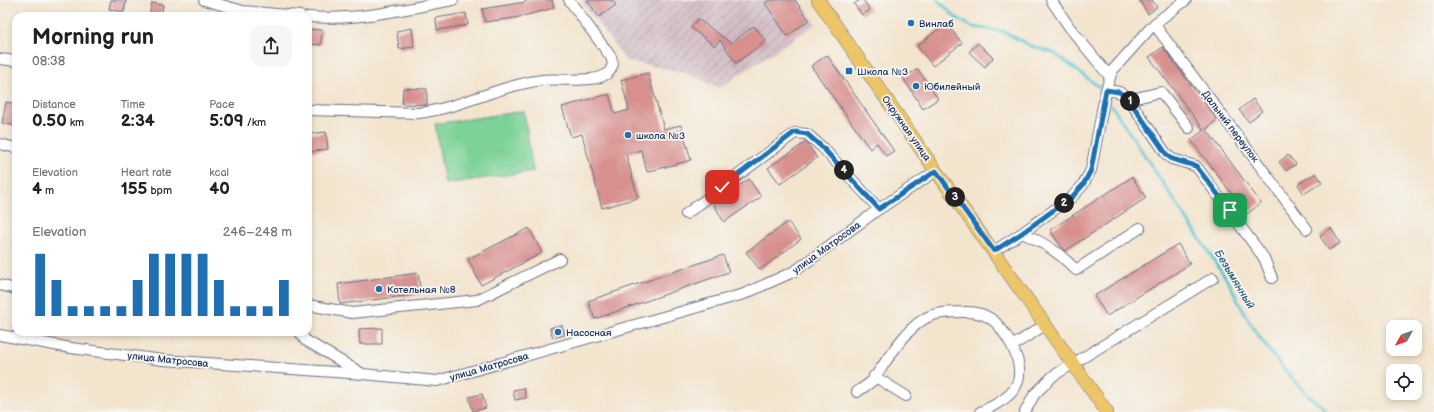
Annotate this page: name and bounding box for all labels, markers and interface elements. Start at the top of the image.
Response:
marker: Винлаб [906,18,916,28]
place label: Винлаб [919,18,954,30]
text: Morning run [32,24,154,51]
button: share [250,25,292,67]
text: 08:38 [32,53,65,69]
marker: Школа №3 [844,66,854,76]
place label: Школа №3 [857,66,908,78]
marker: Юбилейный [911,81,921,91]
place label: Юбилейный [924,81,981,93]
street label: Дальний переулок [1199,88,1261,165]
pin: 1 [1120,91,1140,111]
street label: Окружная улица [879,94,933,164]
text: 1 [1128,94,1132,107]
text: Distance [32,98,76,111]
text: Time [121,98,145,111]
text: Pace [209,98,234,111]
text: 0.50 [32,111,67,131]
text: 2:34 [121,111,155,131]
text: 5:09 [209,111,244,131]
text: km [67,116,84,129]
text: /km [244,116,266,129]
marker: школа №3 [623,130,633,140]
place label: школа №3 [636,130,685,142]
pin: 4 [834,160,854,180]
text: 4 [841,163,847,176]
text: Elevation [32,166,78,179]
text: Heart rate [121,166,171,179]
text: kcal [209,166,229,179]
pin [705,170,739,204]
icon: check [711,176,733,198]
text: 4 [32,179,42,199]
text: 155 [121,179,147,199]
text: 40 [209,179,230,199]
text: m [42,184,54,197]
text: bpm [147,184,172,197]
pin: 3 [945,187,965,207]
text: 3 [952,190,958,203]
pin: 2 [1054,193,1074,213]
pin [1213,193,1247,227]
text: 2 [1061,196,1067,209]
icon: arrive [1219,199,1241,221]
street label: улица Матросова [790,219,863,277]
text: Elevation [32,224,86,240]
text: 246–248 m [223,224,292,240]
water label: Безымянный [1212,247,1258,312]
marker: Котельная №8 [374,284,384,294]
place label: Котельная №8 [387,284,456,296]
north arrow [1386,320,1422,356]
map controls [1386,320,1422,400]
marker: Насосная [553,327,563,337]
place label: Насосная [566,327,612,339]
street label: улица Матросова [127,350,209,370]
street label: улица Матросова [448,350,530,384]
button: locate [1386,364,1422,400]

